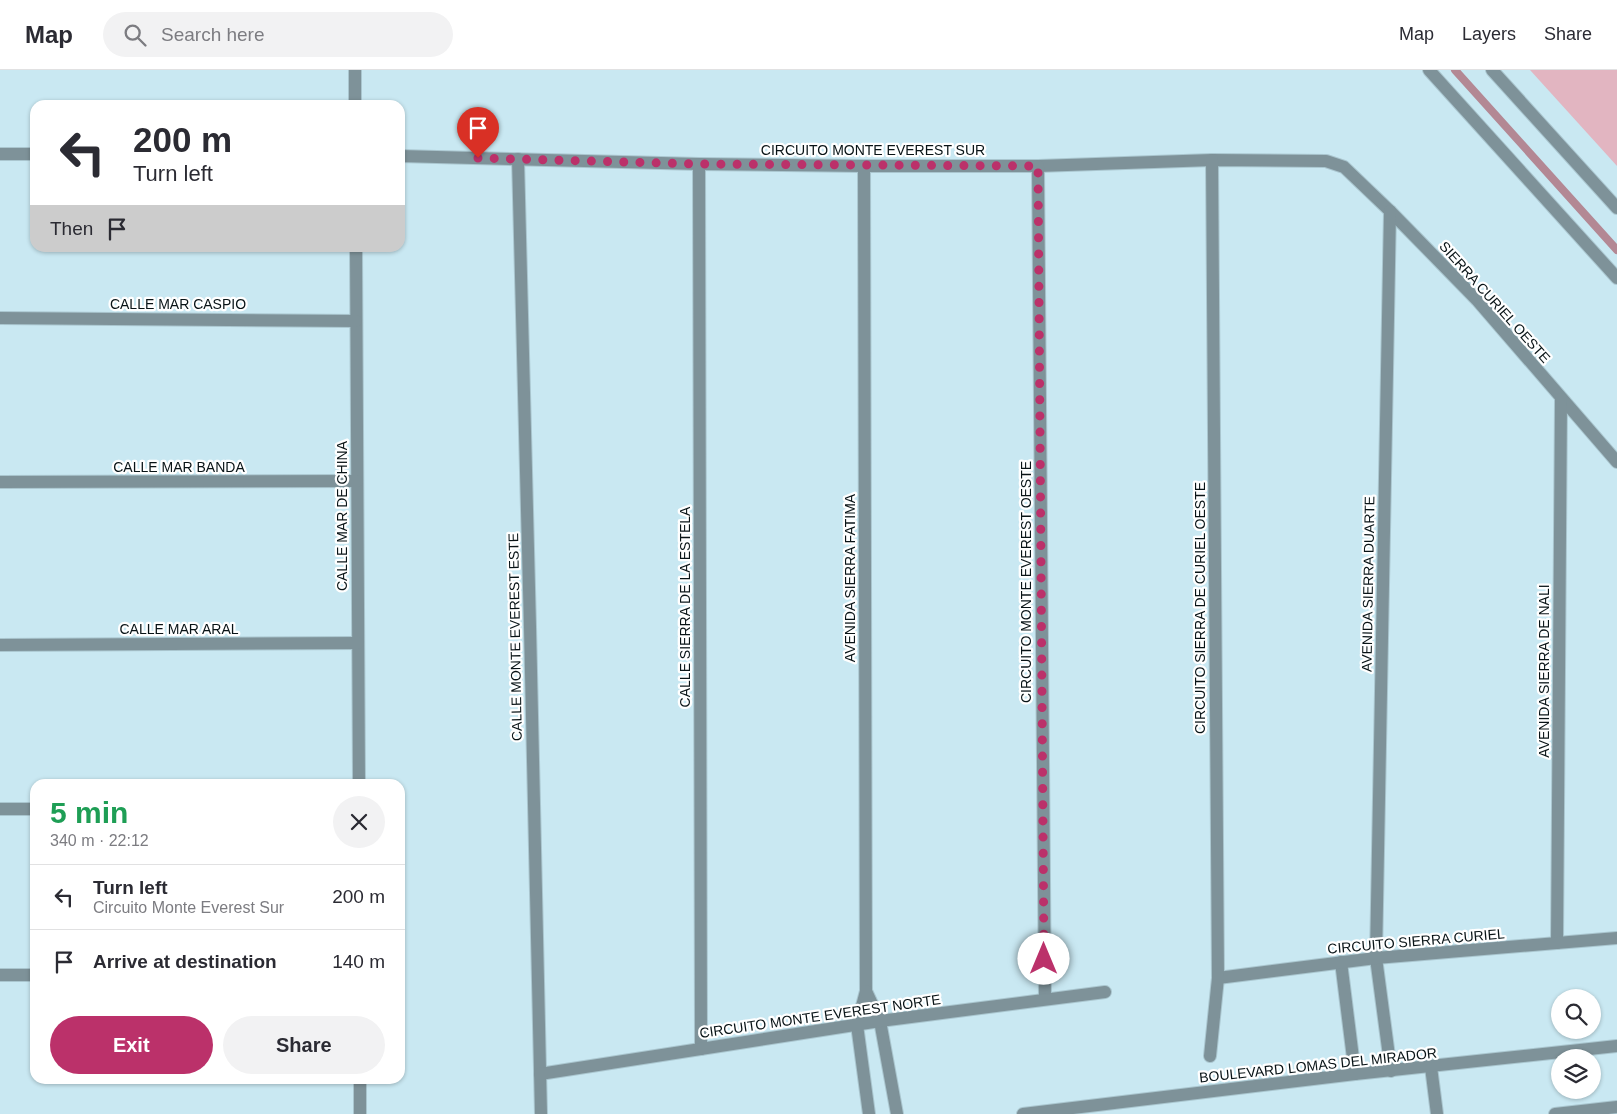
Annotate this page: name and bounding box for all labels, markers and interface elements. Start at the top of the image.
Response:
search box [103,12,453,57]
text: Map [25,21,73,48]
icon: search [121,21,149,49]
text: Search here [161,24,265,45]
text: Map [1399,24,1434,44]
text: Layers [1462,24,1516,44]
text: Share [1544,24,1592,44]
pin [457,107,499,158]
icon: arrive [464,114,492,142]
icon: left [50,120,115,185]
text: 200 m [133,120,232,159]
street label: CIRCUITO MONTE EVEREST SUR [761,142,985,158]
text: Turn left [133,161,213,186]
icon: arrive [103,215,131,243]
text: Then [50,218,93,239]
street label: SIERRA CURIEL OESTE [1436,238,1554,366]
street label: CALLE MAR CASPIO [110,296,246,312]
street label: CALLE MAR DE CHINA [334,440,350,591]
street label: CALLE MAR BANDA [113,459,245,475]
street label: CIRCUITO MONTE EVEREST OESTE [1018,461,1034,703]
street label: CIRCUITO SIERRA DE CURIEL OESTE [1192,482,1208,734]
street label: AVENIDA SIERRA FATIMA [842,493,858,662]
street label: AVENIDA SIERRA DUARTE [1358,496,1378,672]
street label: CALLE SIERRA DE LA ESTELA [677,506,693,707]
street label: CALLE MONTE EVEREST ESTE [505,533,525,741]
street label: AVENIDA SIERRA DE NALI [1536,584,1552,758]
street label: CALLE MAR ARAL [119,621,239,637]
text: 5 min [50,796,128,829]
button: close [333,796,385,848]
text: 340 m · 22:12 [50,832,149,849]
text: Turn left [93,877,168,898]
icon: left [50,883,78,911]
text: 200 m [332,886,385,907]
text: Circuito Monte Everest Sur [93,899,284,916]
street label: CIRCUITO SIERRA CURIEL [1327,925,1506,957]
position arrow [1017,932,1069,984]
icon: arrive [50,948,78,976]
text: Arrive at destination [93,951,277,972]
text: 140 m [332,951,385,972]
map controls [1551,989,1601,1099]
button: search [1551,989,1601,1039]
street label: CIRCUITO MONTE EVEREST NORTE [698,991,942,1041]
button: Exit [50,1016,213,1074]
button: Share [223,1016,385,1074]
street label: BOULEVARD LOMAS DEL MIRADOR [1198,1045,1438,1085]
button: layers [1551,1049,1601,1099]

